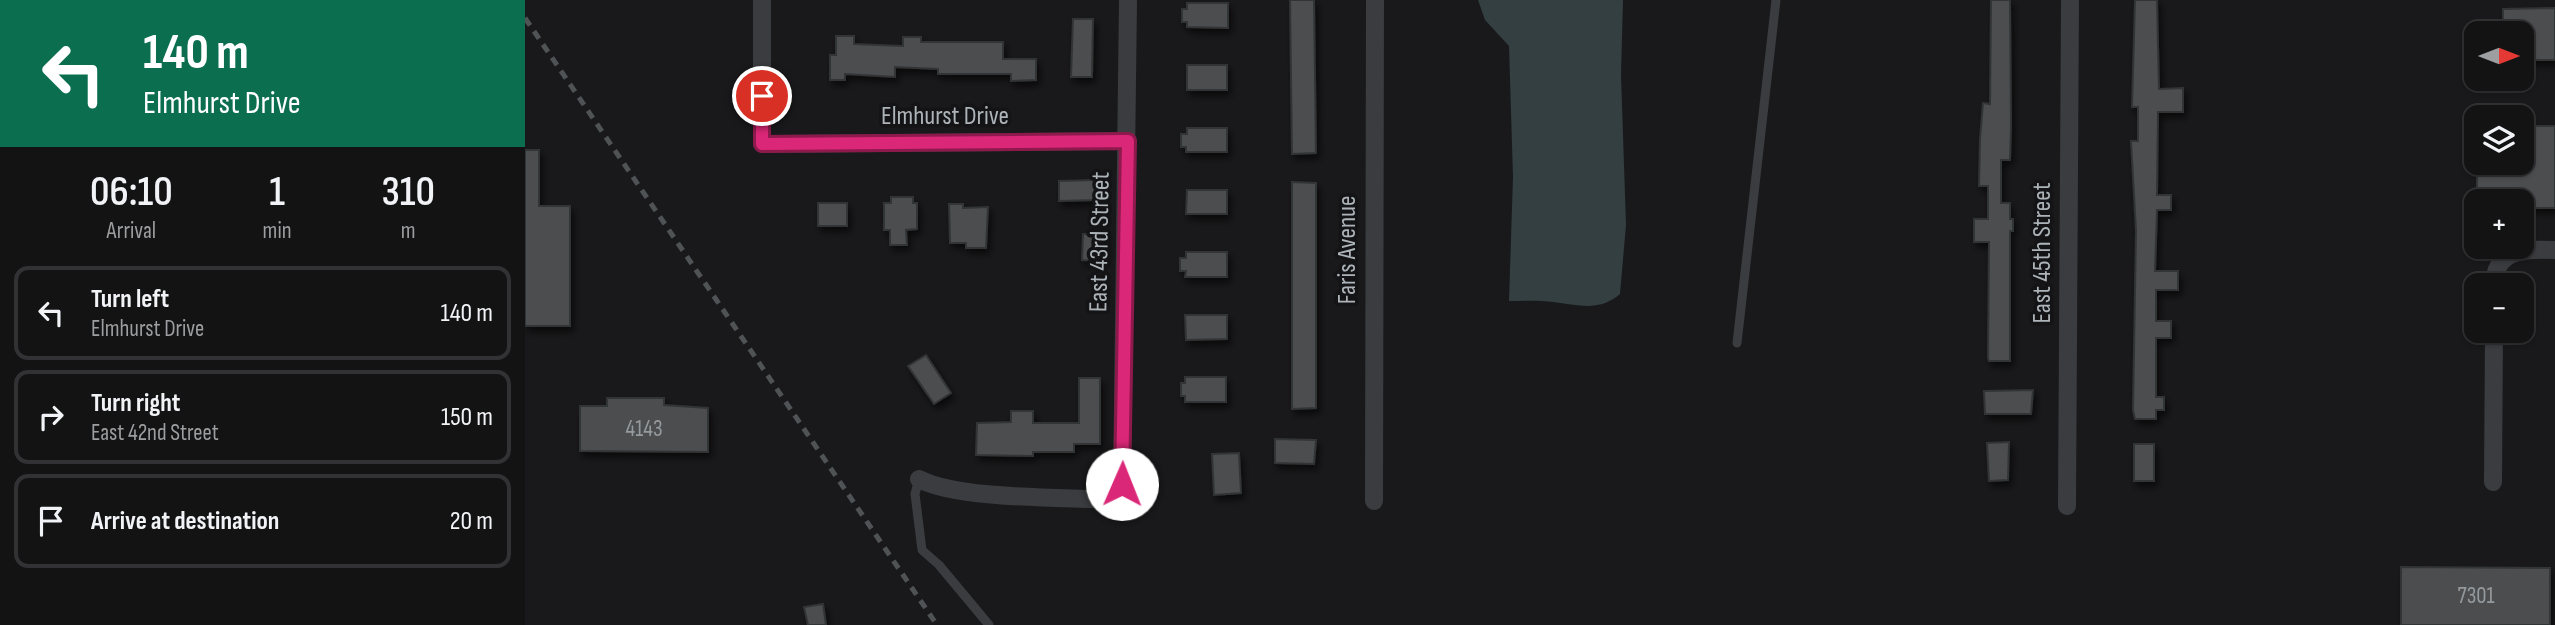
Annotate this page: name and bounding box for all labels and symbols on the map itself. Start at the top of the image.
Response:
north arrow [2464,21,2534,91]
pin [732,66,792,126]
street label: Elmhurst Drive [881,101,1009,132]
street label: East 43rd Street [1083,171,1117,313]
street label: East 45th Street [2027,182,2058,324]
street label: Faris Avenue [1332,196,1363,304]
house number: 4143 [625,415,663,443]
position arrow [1085,447,1159,521]
house number: 7301 [2457,582,2495,610]

